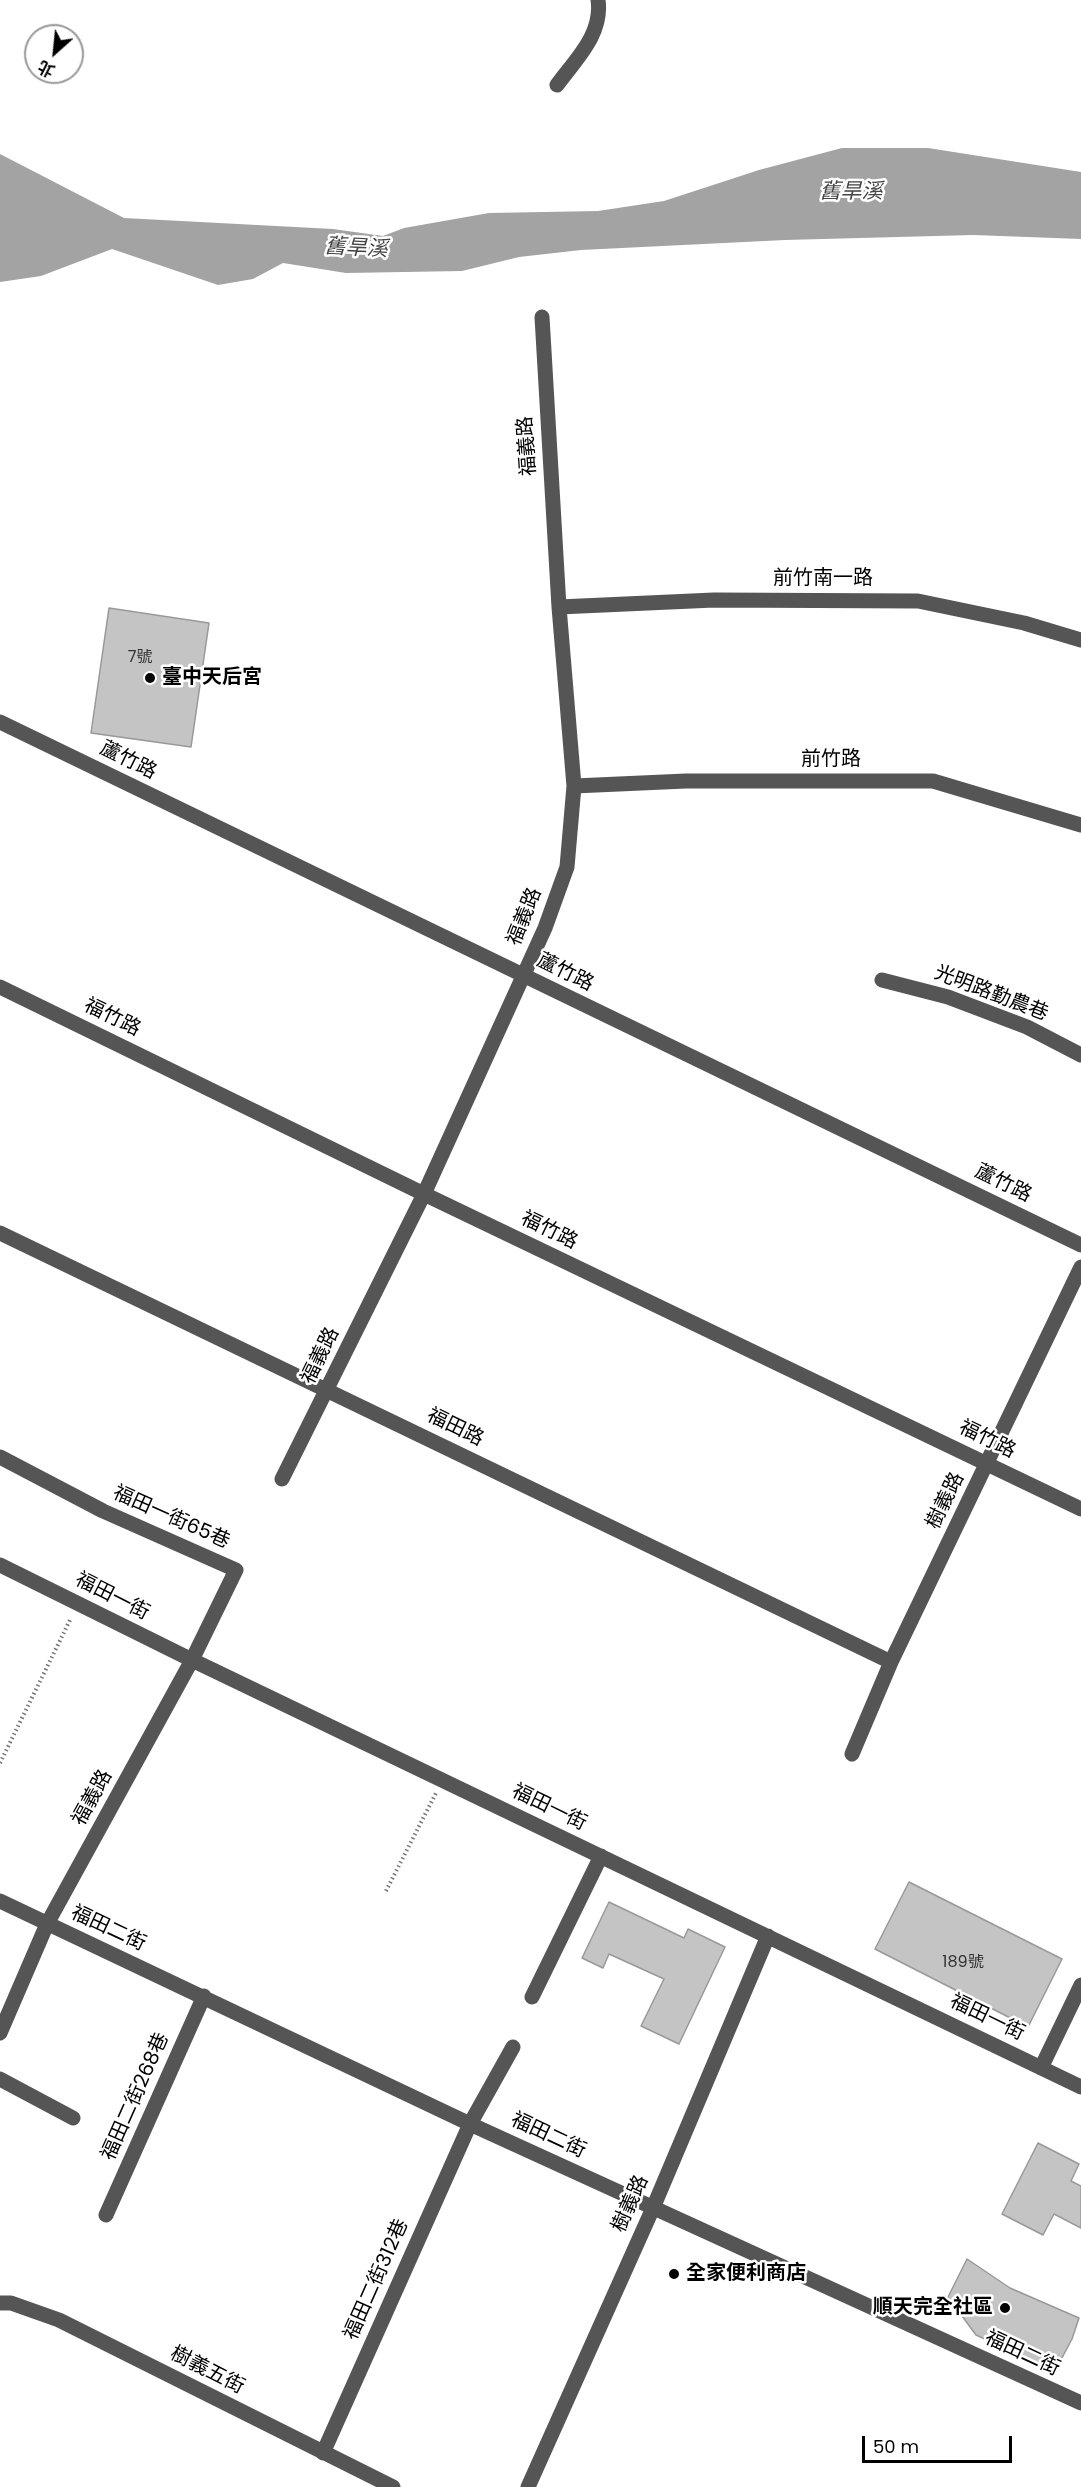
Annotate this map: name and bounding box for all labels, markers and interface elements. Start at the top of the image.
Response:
north arrow [24,24,84,84]
text: 北 [34,55,59,83]
water label: 舊旱溪 [820,180,882,206]
water label: 舊旱溪 [324,235,388,263]
street label: 福義路 [514,415,542,477]
street label: 前竹南一路 [773,567,873,591]
house number: 7號 [128,648,152,668]
place label: 臺中天后宮 [162,666,262,690]
marker: 臺中天后宮 [143,671,157,685]
street label: 蘆竹路 [96,737,160,785]
street label: 前竹路 [801,748,861,772]
street label: 福義路 [503,885,547,949]
street label: 蘆竹路 [533,949,597,997]
street label: 光明路勤農巷 [931,961,1051,1027]
street label: 福竹路 [80,994,144,1042]
street label: 蘆竹路 [971,1160,1035,1208]
street label: 福竹路 [517,1207,581,1255]
street label: 福義路 [297,1324,345,1388]
street label: 福田路 [423,1404,487,1452]
street label: 福竹路 [955,1416,1019,1464]
street label: 樹義路 [922,1469,970,1533]
street label: 福田一街65巷 [109,1482,233,1554]
street label: 福田一街 [71,1568,153,1626]
street label: 福義路 [68,1766,118,1830]
street label: 福田一街 [508,1780,590,1836]
street label: 福田二街 [67,1901,149,1957]
house number: 189號 [942,1953,984,1973]
street label: 福田一街 [946,1990,1028,2046]
street label: 福田二街268巷 [97,2030,175,2164]
street label: 福田二街 [507,2108,589,2164]
street label: 樹義路 [608,2172,654,2236]
street label: 福田二街312巷 [340,2216,414,2344]
place label: 全家便利商店 [686,2262,806,2286]
marker: 全家便利商店 [667,2267,681,2281]
place label: 順天完全社區 [873,2296,993,2320]
marker: 順天完全社區 [998,2301,1012,2315]
street label: 福田二街 [981,2326,1063,2382]
street label: 樹義五街 [166,2342,248,2400]
scale bar [865,2424,1015,2462]
text: 50 m [873,2434,919,2459]

